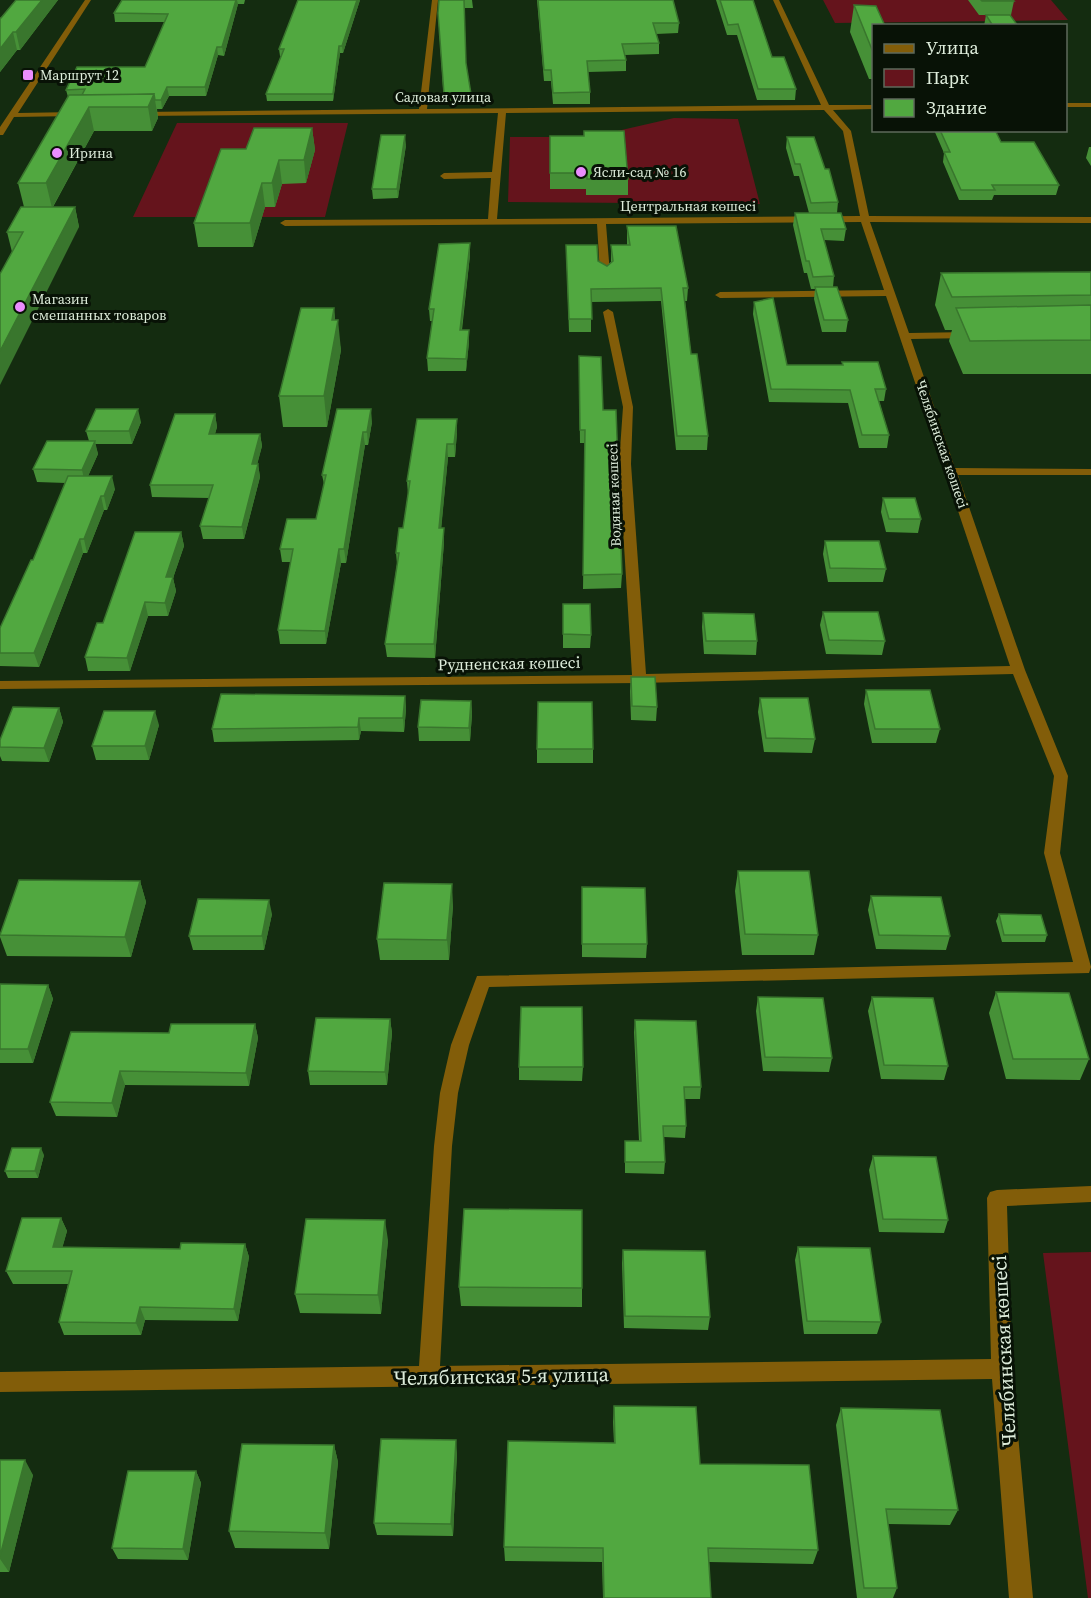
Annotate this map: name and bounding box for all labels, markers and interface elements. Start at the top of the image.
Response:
legend [872,24,1067,132]
text: Улица [926,35,979,60]
place label: Маршрут 12 [40,65,119,85]
text: Парк [926,65,969,90]
marker: Маршрут 12 [21,68,35,82]
street label: Садовая улица [395,87,492,107]
text: Здание [926,95,987,120]
place label: Ирина [69,143,114,163]
marker: Ирина [50,146,64,160]
place label: Ясли-сад № 16 [593,162,687,182]
marker: Ясли-сад № 16 [574,165,588,179]
street label: Центральная көшесі [620,196,756,216]
place label: Магазин смешанных товаров [32,289,166,325]
marker: Магазин смешанных товаров [13,300,27,314]
street label: Челябинская көшесі [911,377,973,511]
street label: Водяная көшесі [602,443,626,547]
street label: Рудненская көшесі [437,651,581,675]
street label: Челябинская көшесі [985,1254,1023,1448]
street label: Челябинская 5-я улица [393,1360,610,1392]

